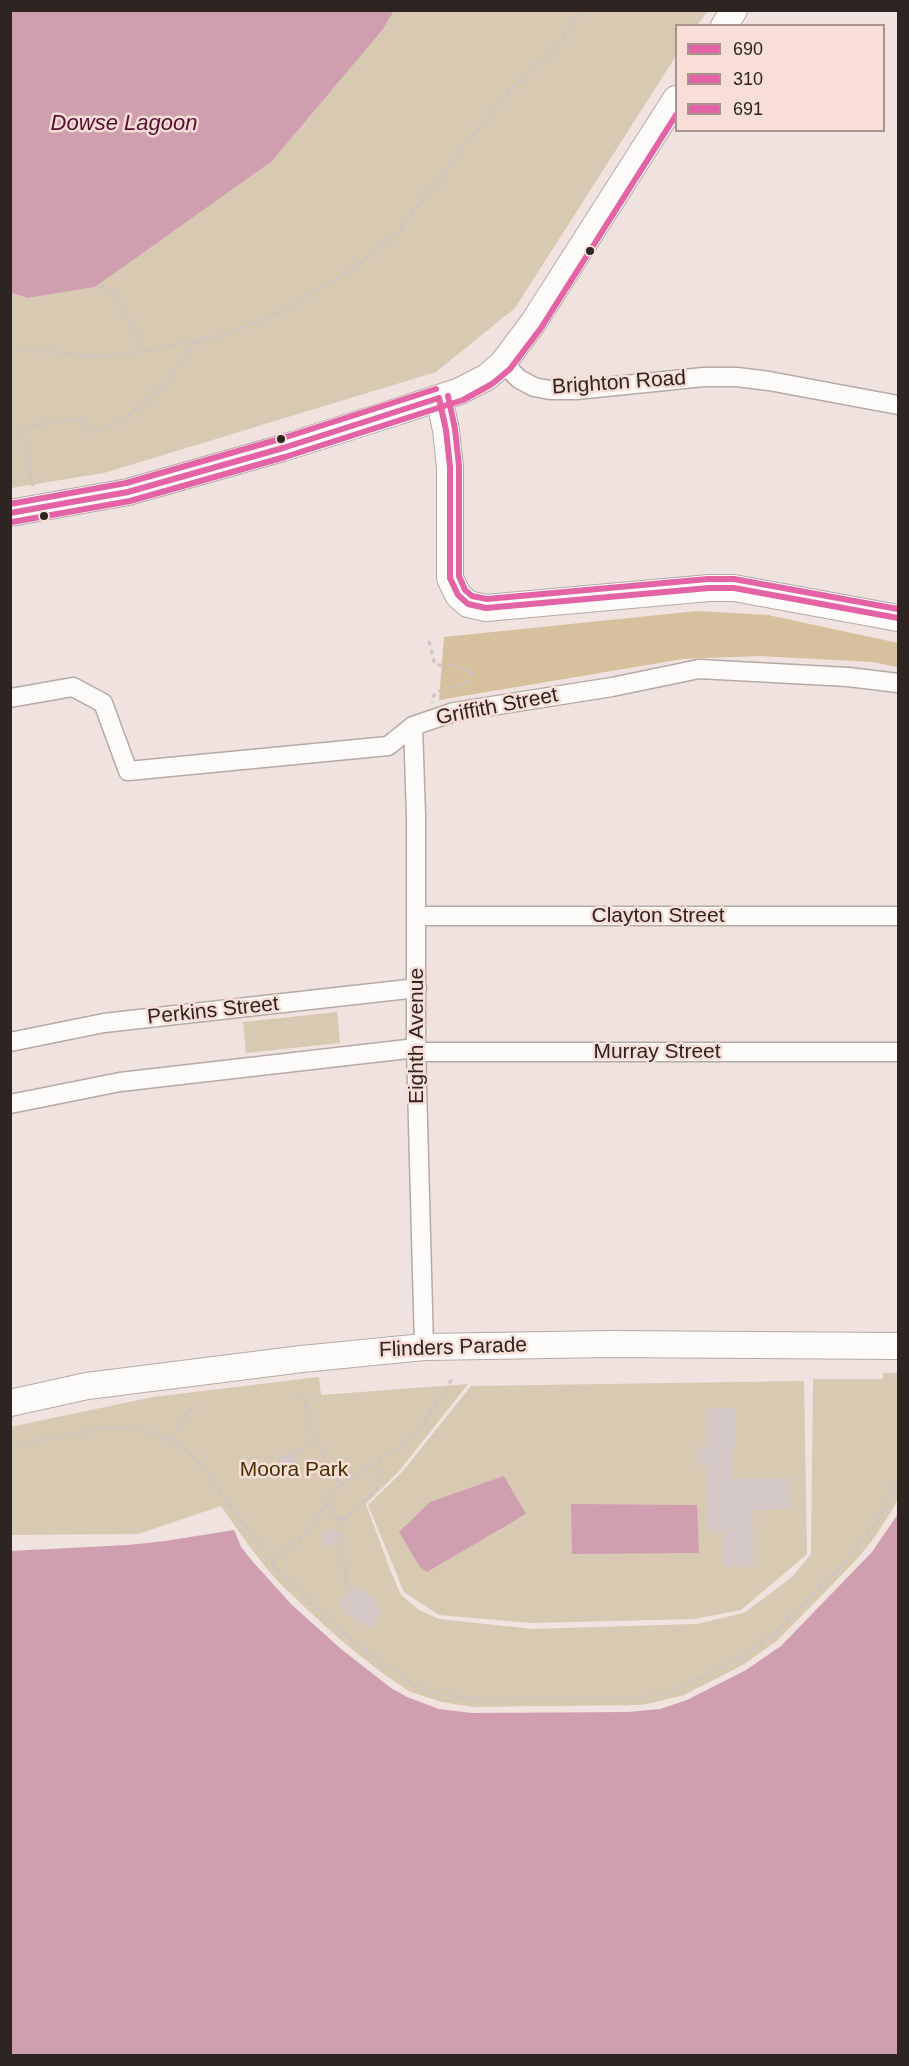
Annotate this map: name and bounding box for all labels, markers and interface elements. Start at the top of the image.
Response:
legend [675,24,885,132]
text: 690 [733,39,763,59]
text: 310 [733,69,763,89]
text: 691 [733,99,763,119]
water label: Dowse Lagoon [51,111,197,137]
unlabelled marker [584,245,596,257]
street label: Brighton Road [551,366,687,400]
unlabelled marker [275,433,287,445]
unlabelled marker [38,510,50,522]
street label: Griffith Street [434,683,560,731]
street label: Clayton Street [591,903,725,929]
street label: Eighth Avenue [404,968,430,1104]
street label: Perkins Street [146,992,280,1030]
street label: Murray Street [593,1039,721,1065]
street label: Flinders Parade [378,1333,528,1363]
park label: Moora Park [240,1457,348,1483]

